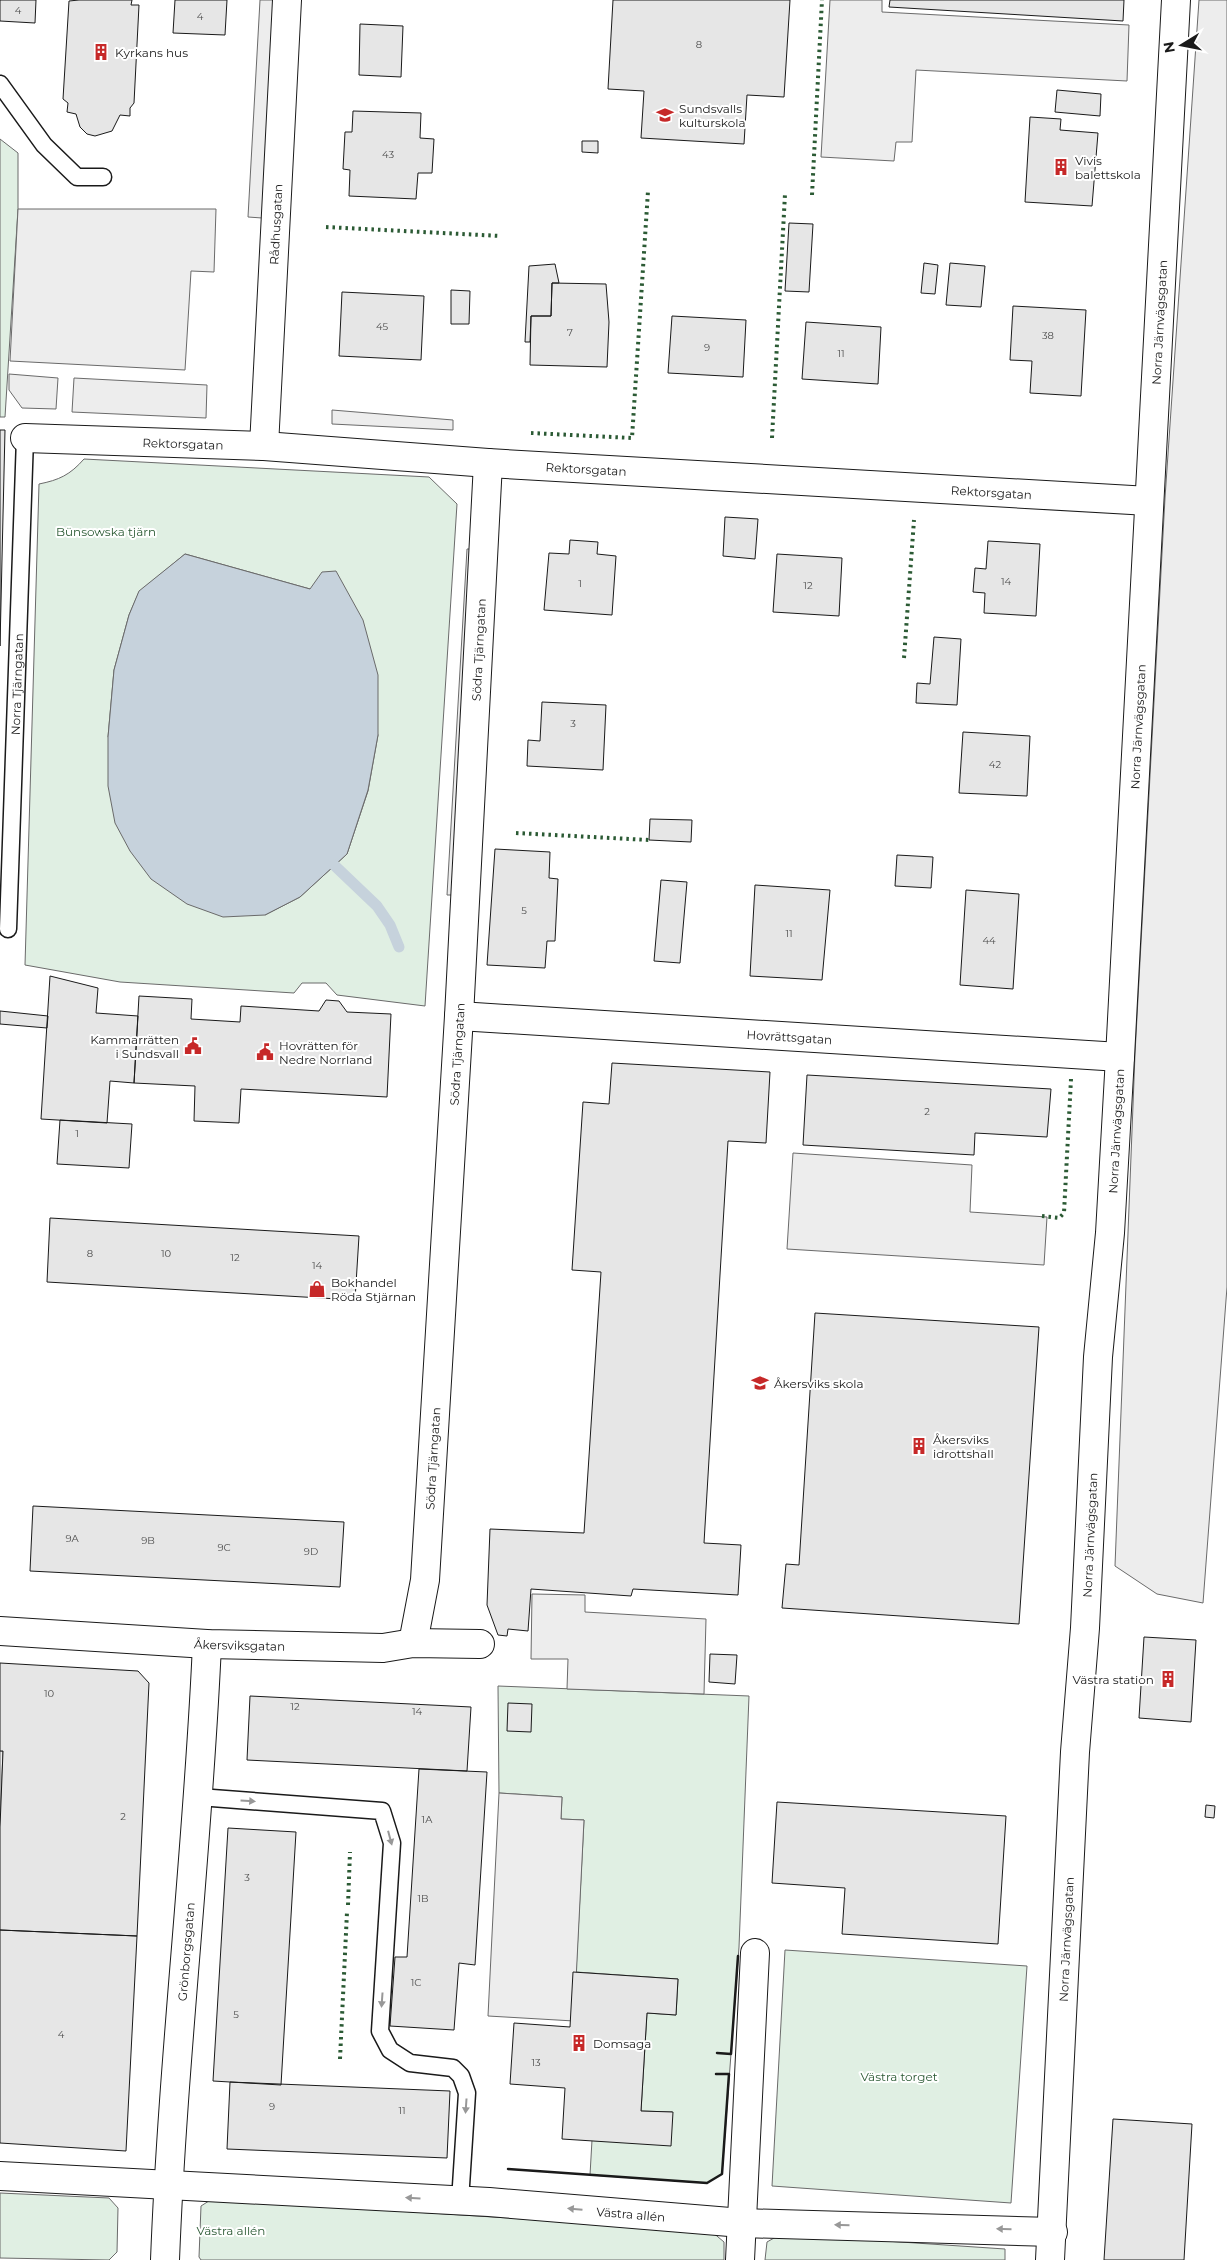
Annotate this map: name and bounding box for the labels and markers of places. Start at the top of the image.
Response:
building icon: Kyrkans hus [91,42,111,62]
place label: Kyrkans hus [115,45,188,60]
place label: Sundsvalls kulturskola [679,101,746,130]
school or university icon: Sundsvalls kulturskola [655,105,675,125]
place label: Vivis balettskola [1075,153,1141,182]
building icon: Vivis balettskola [1051,157,1071,177]
place label: Kammarrätten i Sundsvall [90,1032,179,1061]
public building icon: Kammarrätten i Sundsvall [183,1036,203,1056]
place label: Hovrätten för Nedre Norrland [279,1038,372,1067]
public building icon: Hovrätten för Nedre Norrland [255,1042,275,1062]
place label: Bokhandel Röda Stjärnan [331,1275,416,1304]
shop icon: Bokhandel Röda Stjärnan [307,1279,327,1299]
school or university icon: Åkersviks skola [750,1373,770,1393]
place label: Åkersviks skola [774,1376,864,1391]
place label: Åkersviks idrottshall [933,1432,994,1461]
building icon: Åkersviks idrottshall [909,1436,929,1456]
building icon: Västra station [1158,1669,1178,1689]
place label: Västra station [1073,1672,1154,1687]
building icon: Domsaga [569,2033,589,2053]
place label: Domsaga [593,2036,651,2051]

